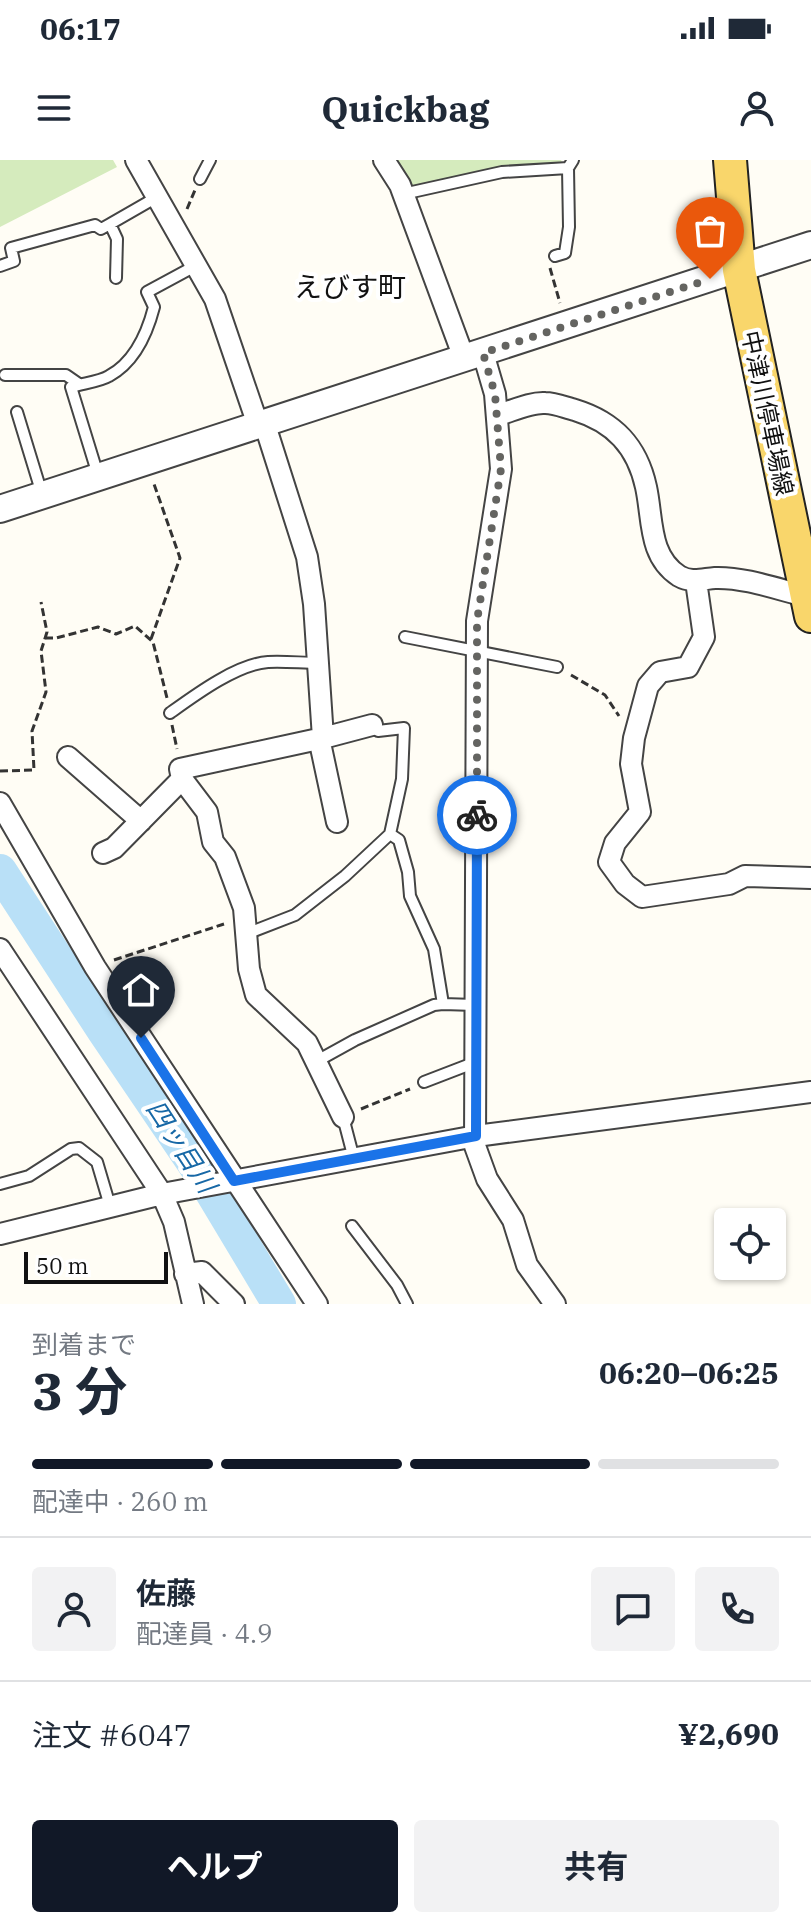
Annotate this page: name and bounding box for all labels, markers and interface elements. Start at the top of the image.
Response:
text: 06:17 [40,9,121,48]
text: Quickbag [321,85,490,132]
icon: menu [32,86,76,130]
icon: person [735,86,779,130]
pin [676,197,744,279]
icon: bag [688,209,732,253]
district label: えびす町 [294,268,406,305]
street label: 中津川停車場線 [735,328,801,498]
courier [437,775,517,855]
icon: bike [455,793,499,837]
pin [107,956,175,1038]
icon: home [119,968,163,1012]
water label: 四ッ目川 [139,1093,226,1201]
map controls [714,1208,786,1280]
button: locate [714,1208,786,1280]
scale bar [24,1248,168,1284]
text: 50 m [36,1251,88,1280]
text: 到着まで [32,1327,136,1361]
text: 06:20–06:25 [599,1353,779,1392]
text: 3 分 [32,1357,127,1424]
text: 配達中 · 260 m [32,1484,208,1518]
button: person [32,1567,116,1651]
button: chat [591,1567,675,1651]
button: phone [695,1567,779,1651]
text: 佐藤 [136,1573,196,1612]
text: 配達員 · 4.9 [136,1616,273,1650]
text: ¥2,690 [678,1714,779,1753]
text: 注文 #6047 [32,1715,192,1754]
button: ヘルプ [32,1820,398,1912]
button: 共有 [414,1820,779,1912]

